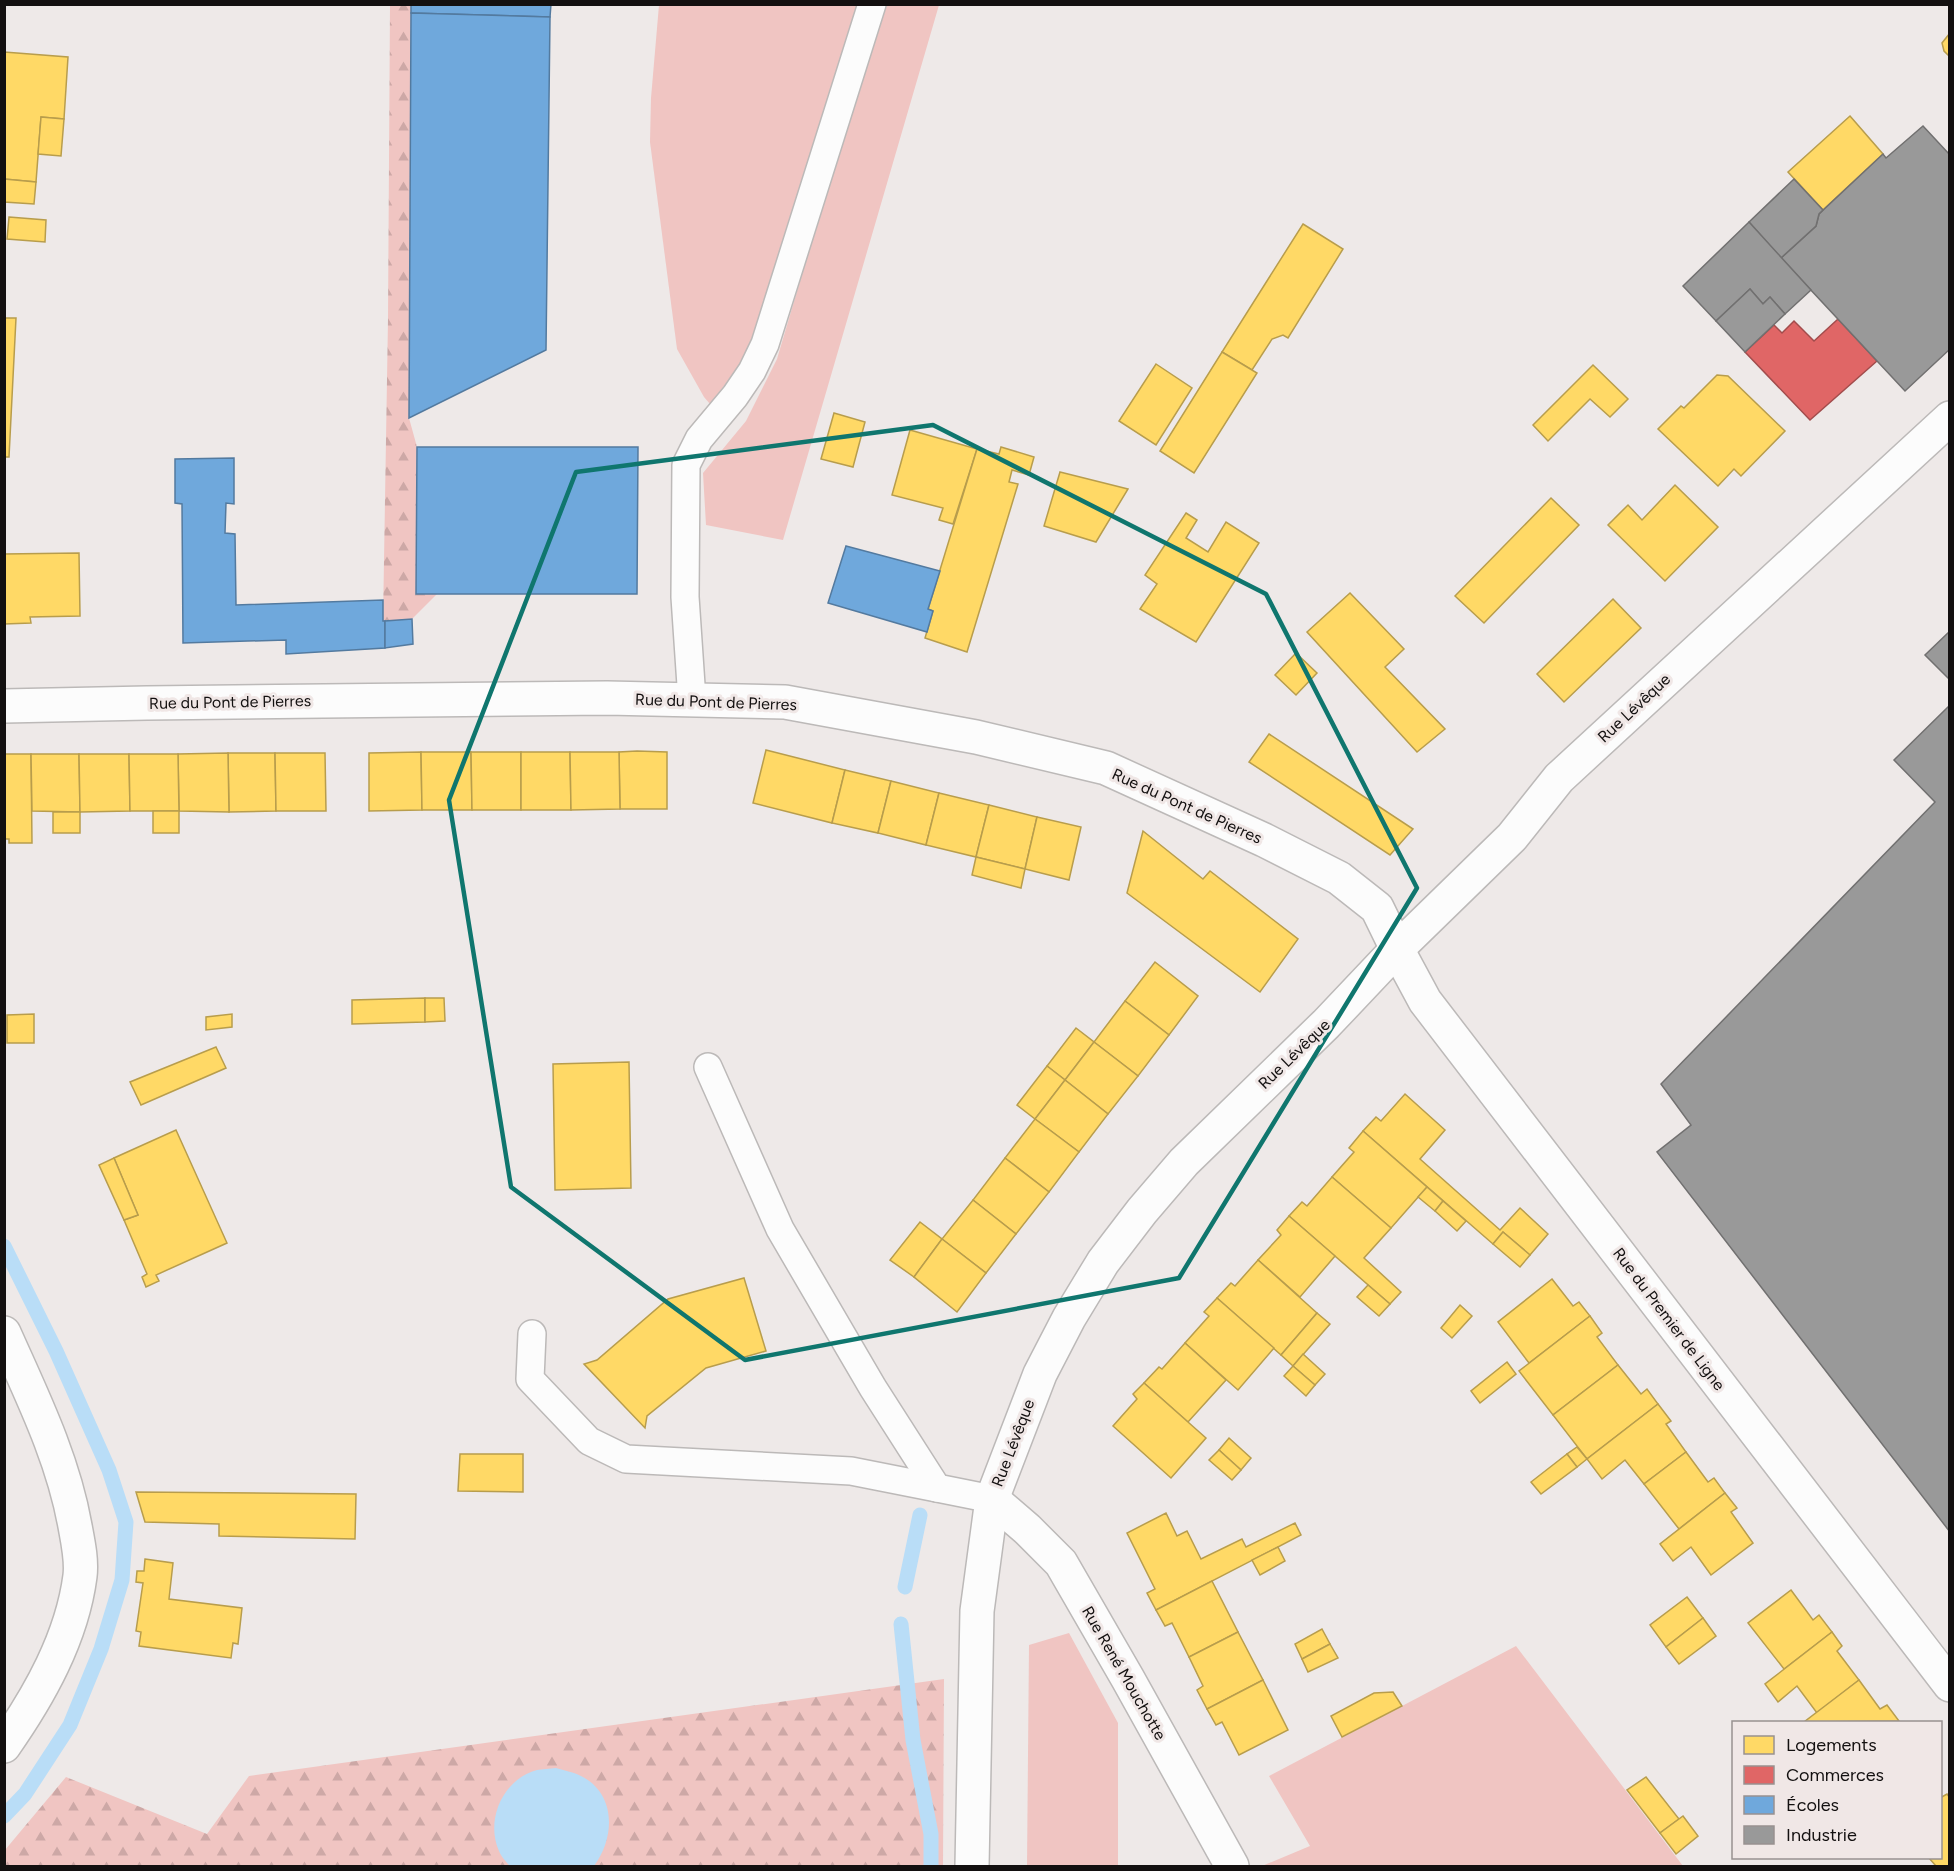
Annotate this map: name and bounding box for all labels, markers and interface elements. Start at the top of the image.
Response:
street label: Rue Lévêque [1594,669,1674,746]
street label: Rue du Pont de Pierres [635,690,797,714]
street label: Rue du Pont de Pierres [149,691,311,713]
street label: Rue du Pont de Pierres [1109,764,1265,848]
street label: Rue Lévêque [1254,1015,1334,1093]
street label: Rue du Premier de Ligne [1609,1244,1729,1394]
street label: Rue Lévêque [988,1396,1038,1489]
street label: Rue René Mouchotte [1078,1603,1170,1744]
legend [1732,1721,1942,1859]
text: Logements [1786,1734,1877,1756]
text: Commerces [1786,1764,1884,1786]
text: Écoles [1786,1794,1839,1816]
text: Industrie [1786,1824,1857,1846]

